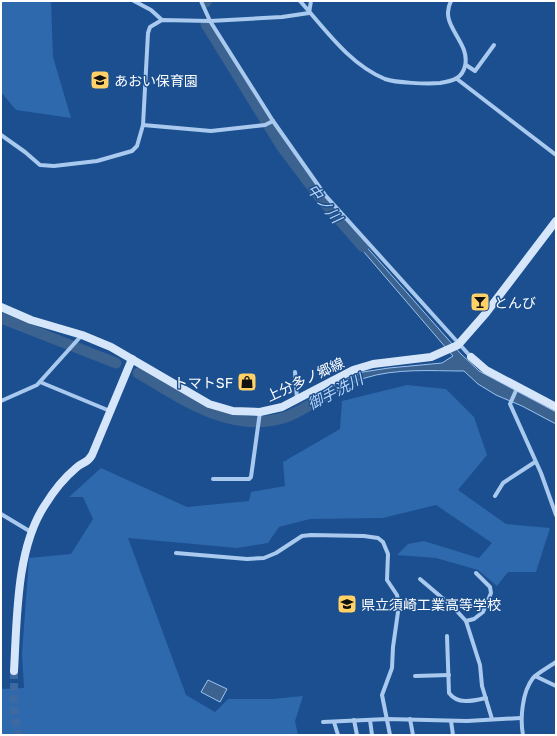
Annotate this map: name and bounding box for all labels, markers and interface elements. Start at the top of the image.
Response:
school or university icon: あおい保育園 [89,69,111,91]
place label: あおい保育園 [114,72,198,89]
water label: 中ノ川 [304,180,347,228]
bar icon: とんび [469,291,491,313]
place label: とんび [494,294,536,311]
street label: 上分多ノ郷線 [263,354,347,404]
water label: 御手洗川 [304,368,368,413]
shop icon: トマトSF [236,371,258,393]
place label: トマトSF [174,374,233,391]
school or university icon: 県立須崎工業高等学校 [336,593,358,615]
place label: 県立須崎工業高等学校 [361,596,501,613]

